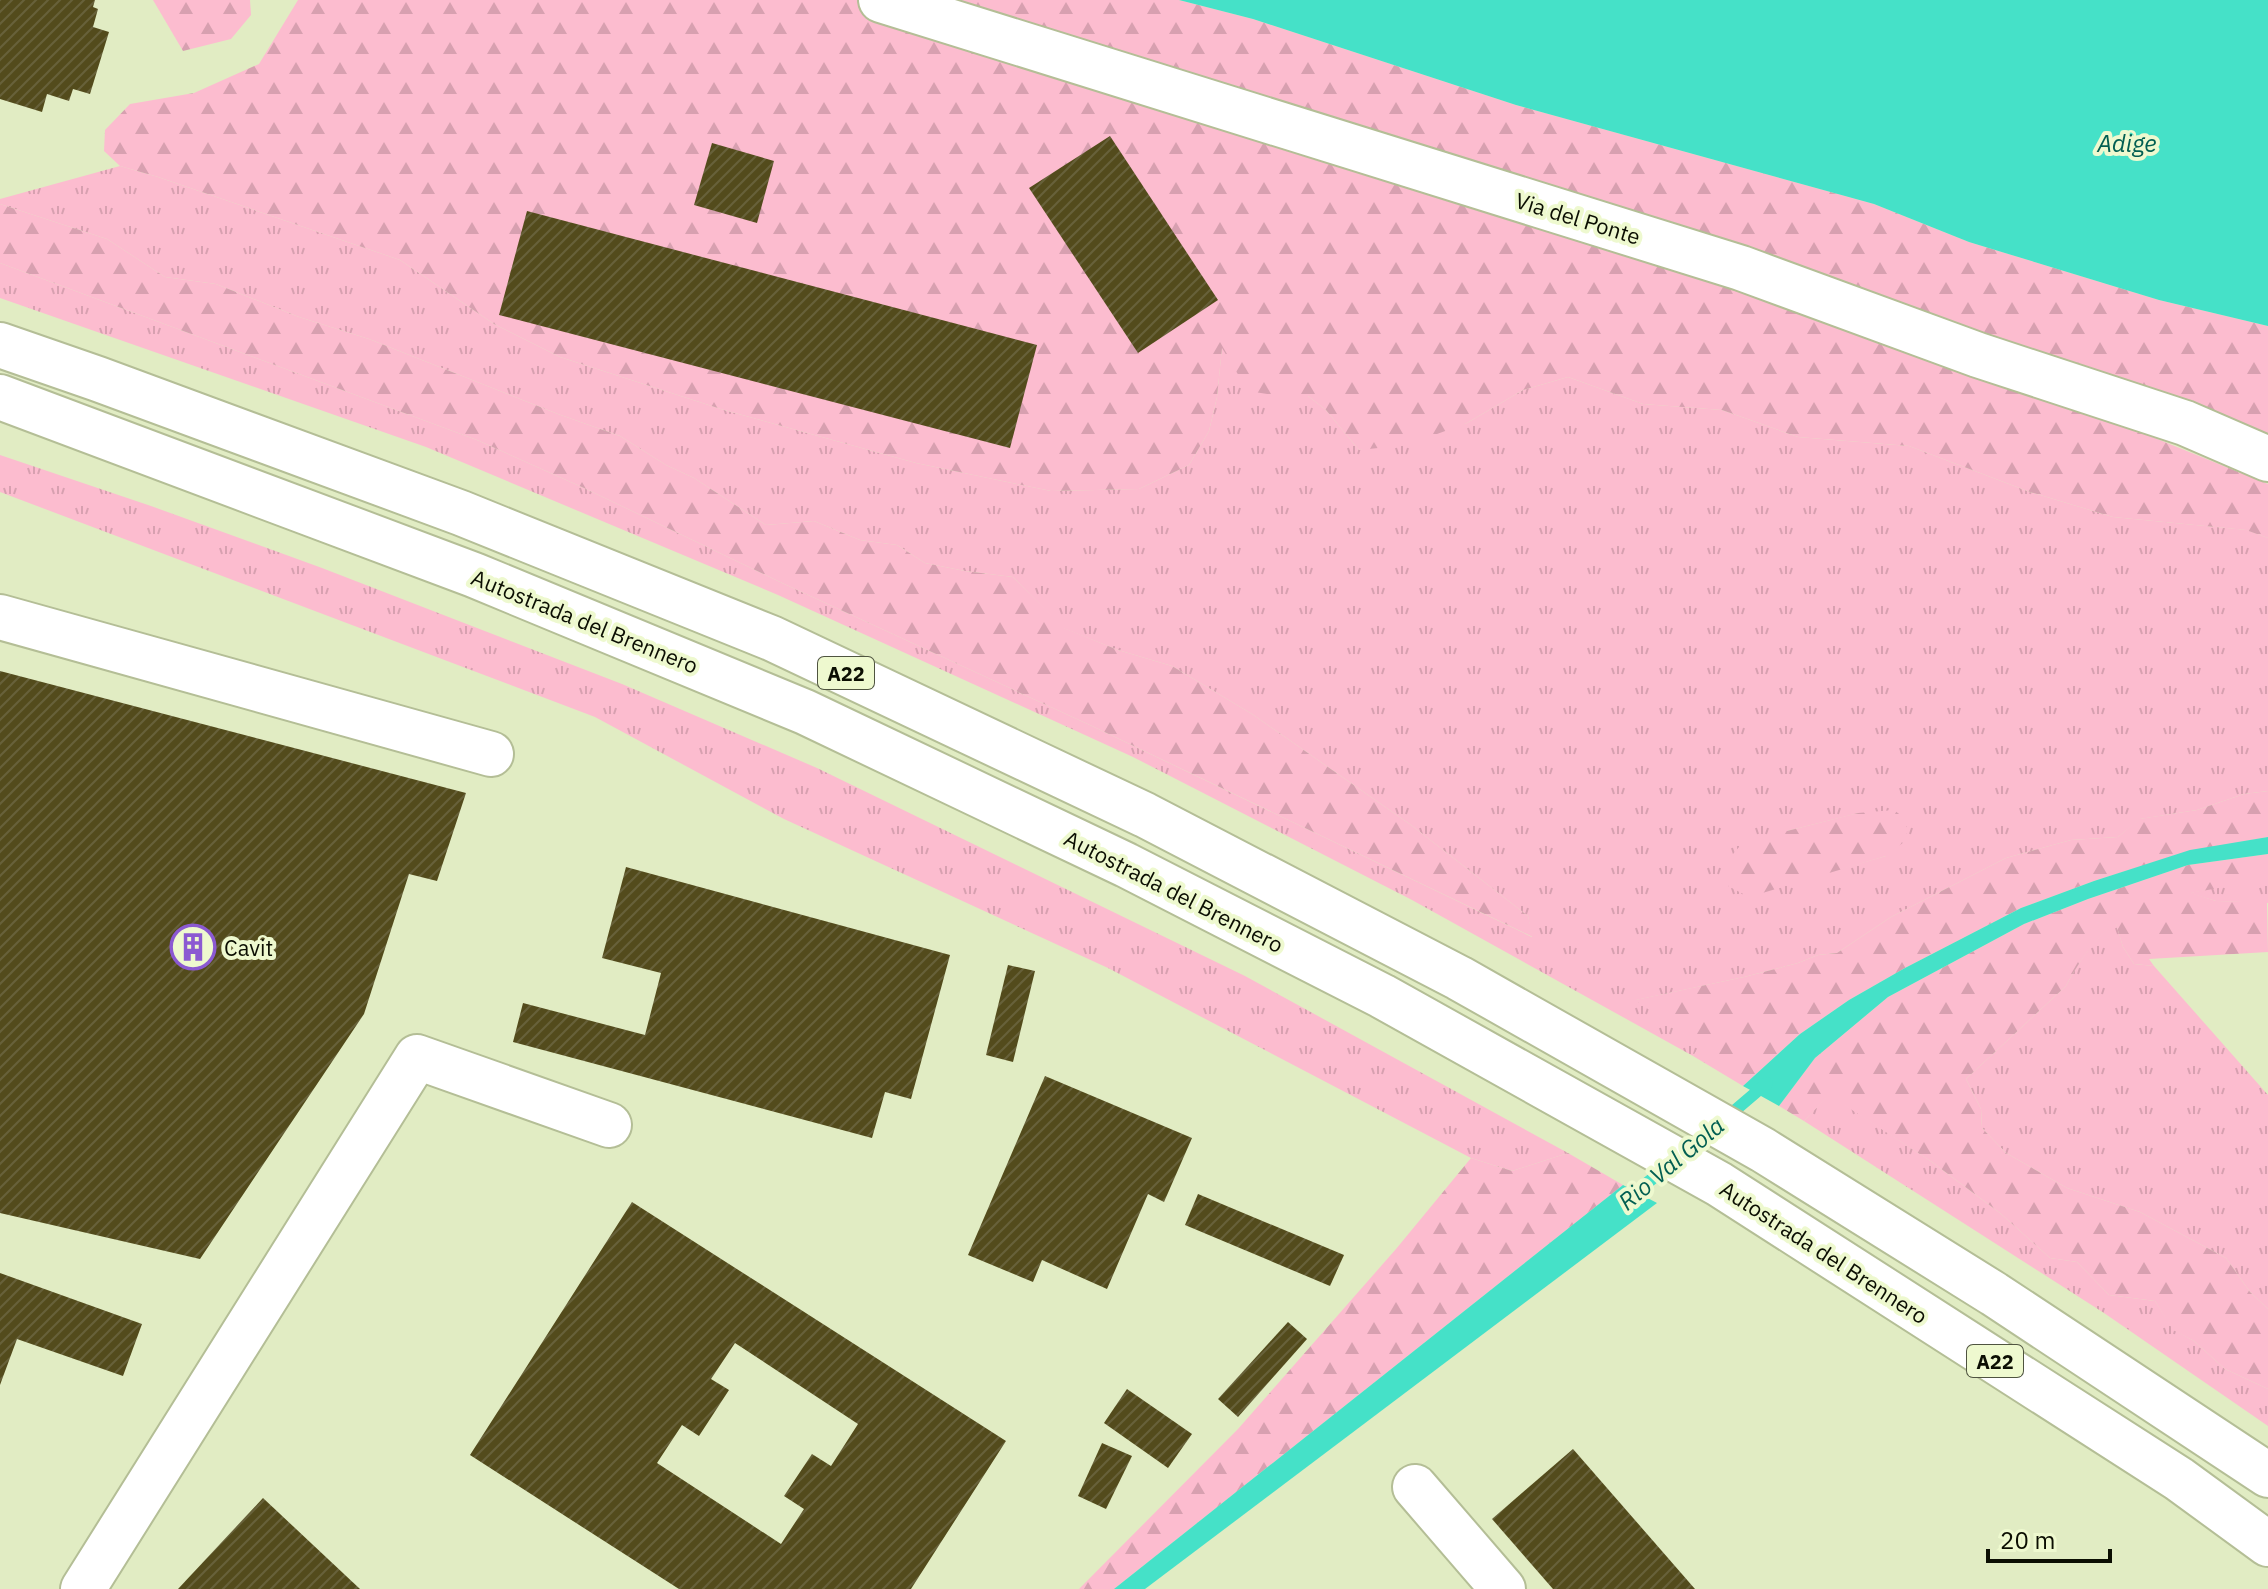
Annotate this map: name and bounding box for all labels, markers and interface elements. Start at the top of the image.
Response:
water label: Adige [2096,127,2157,159]
street label: Via del Ponte [1512,185,1644,251]
street label: Autostrada del Brennero [467,562,703,680]
road number: A22 [818,657,874,689]
street label: Autostrada del Brennero [1060,823,1288,959]
building icon: Cavit [169,923,217,971]
place label: Cavit [224,933,273,962]
water label: Rio Val Gola [1611,1109,1731,1217]
street label: Autostrada del Brennero [1715,1174,1933,1330]
road number: A22 [1967,1345,2023,1377]
scale bar [1988,1513,2110,1563]
text: 20 m [2000,1524,2055,1556]

